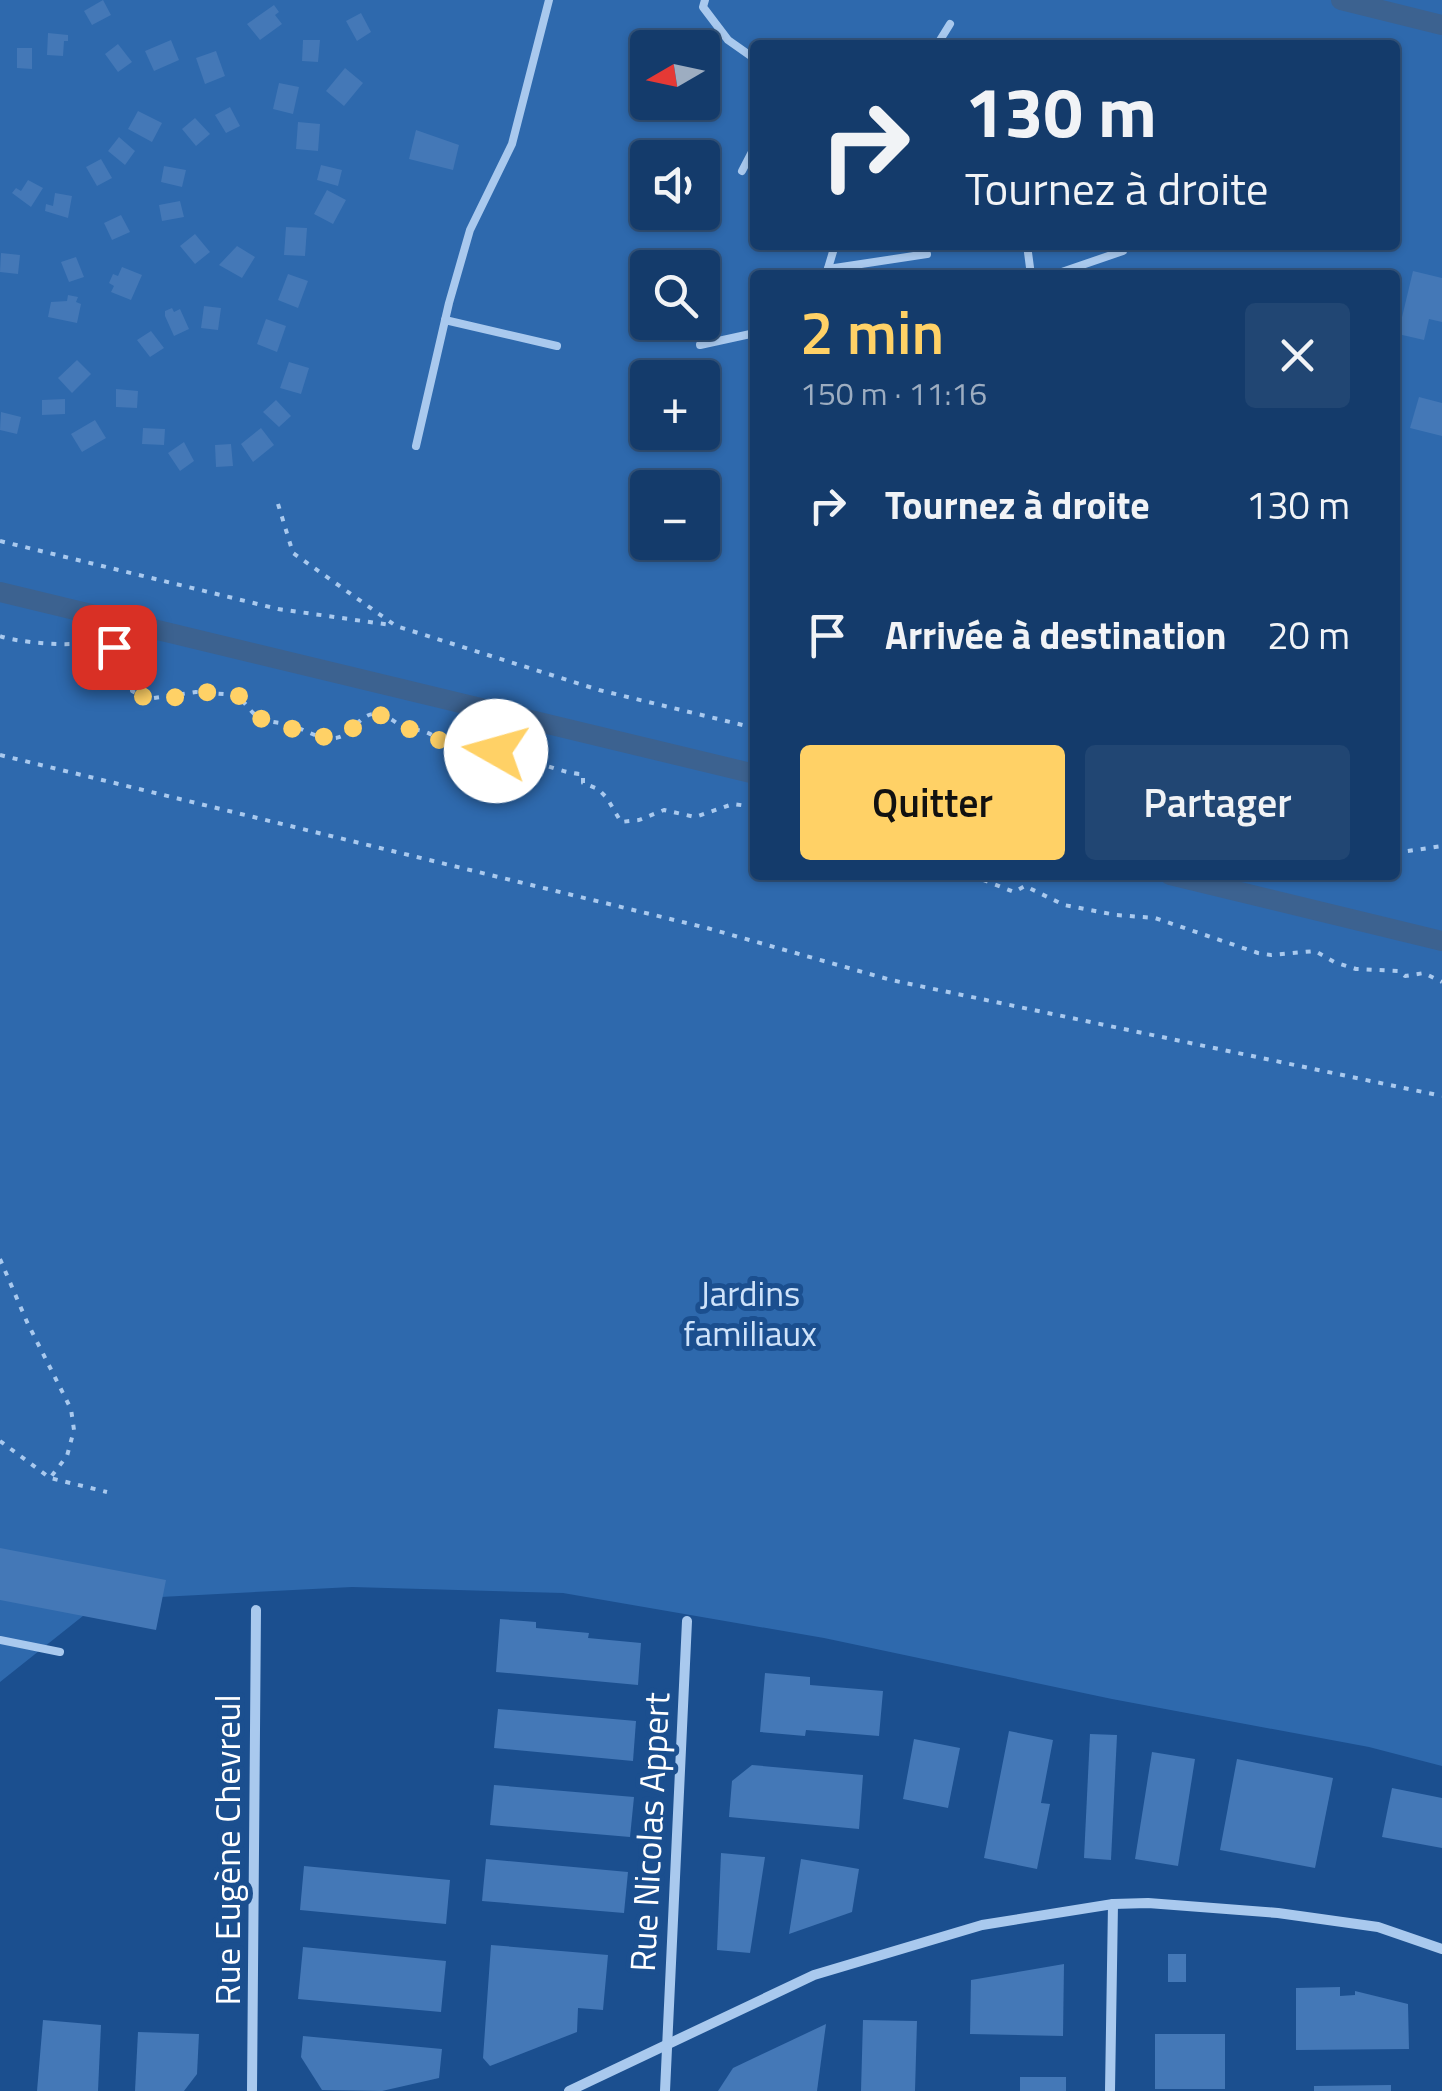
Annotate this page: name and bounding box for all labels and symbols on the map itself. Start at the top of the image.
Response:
north arrow [630,30,720,120]
pin [72,605,157,690]
position arrow [444,699,548,803]
park label: Jardins familiaux [683,1266,817,1360]
street label: Rue Nicolas Appert [615,1691,683,1973]
street label: Rue Eugène Chevreul [200,1694,254,2006]

